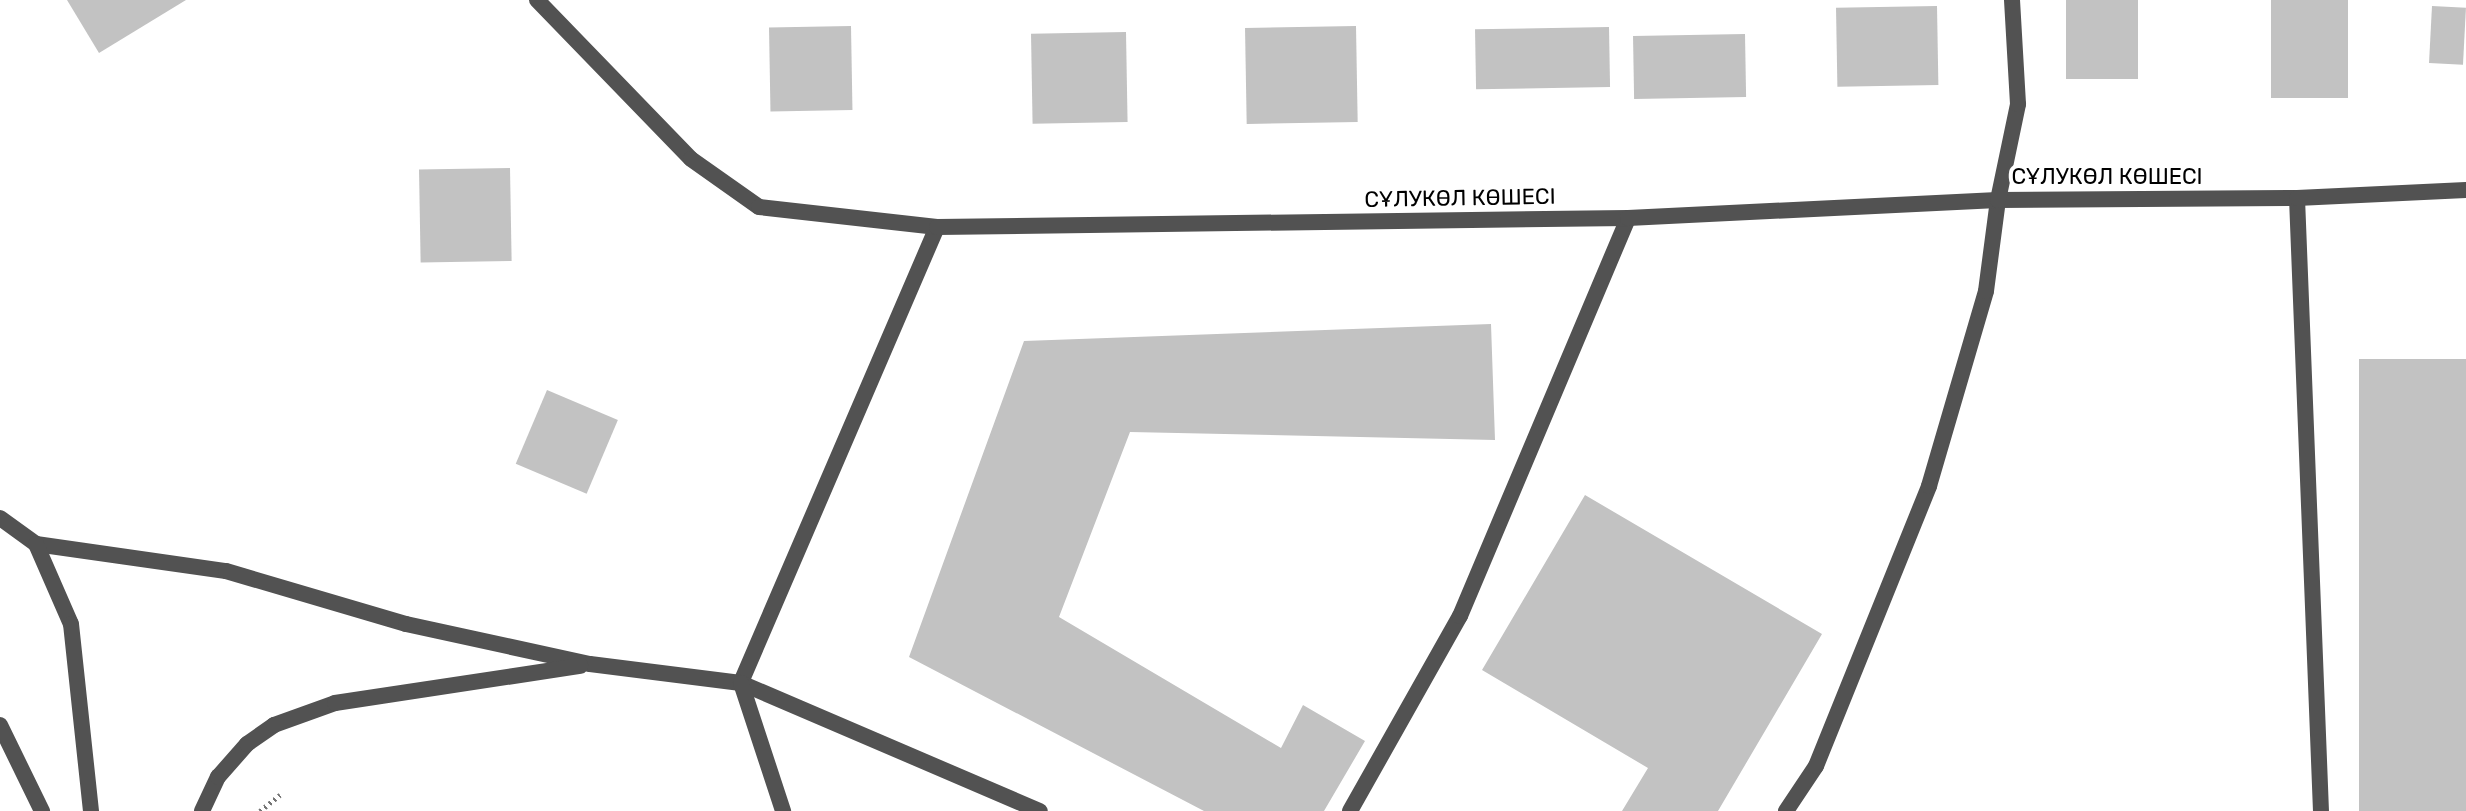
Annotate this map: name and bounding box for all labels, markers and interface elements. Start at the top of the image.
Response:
street label: СҰЛУКӨЛ КӨШЕСІ [2011,164,2203,190]
street label: СҰЛУКӨЛ КӨШЕСІ [1364,183,1556,213]

